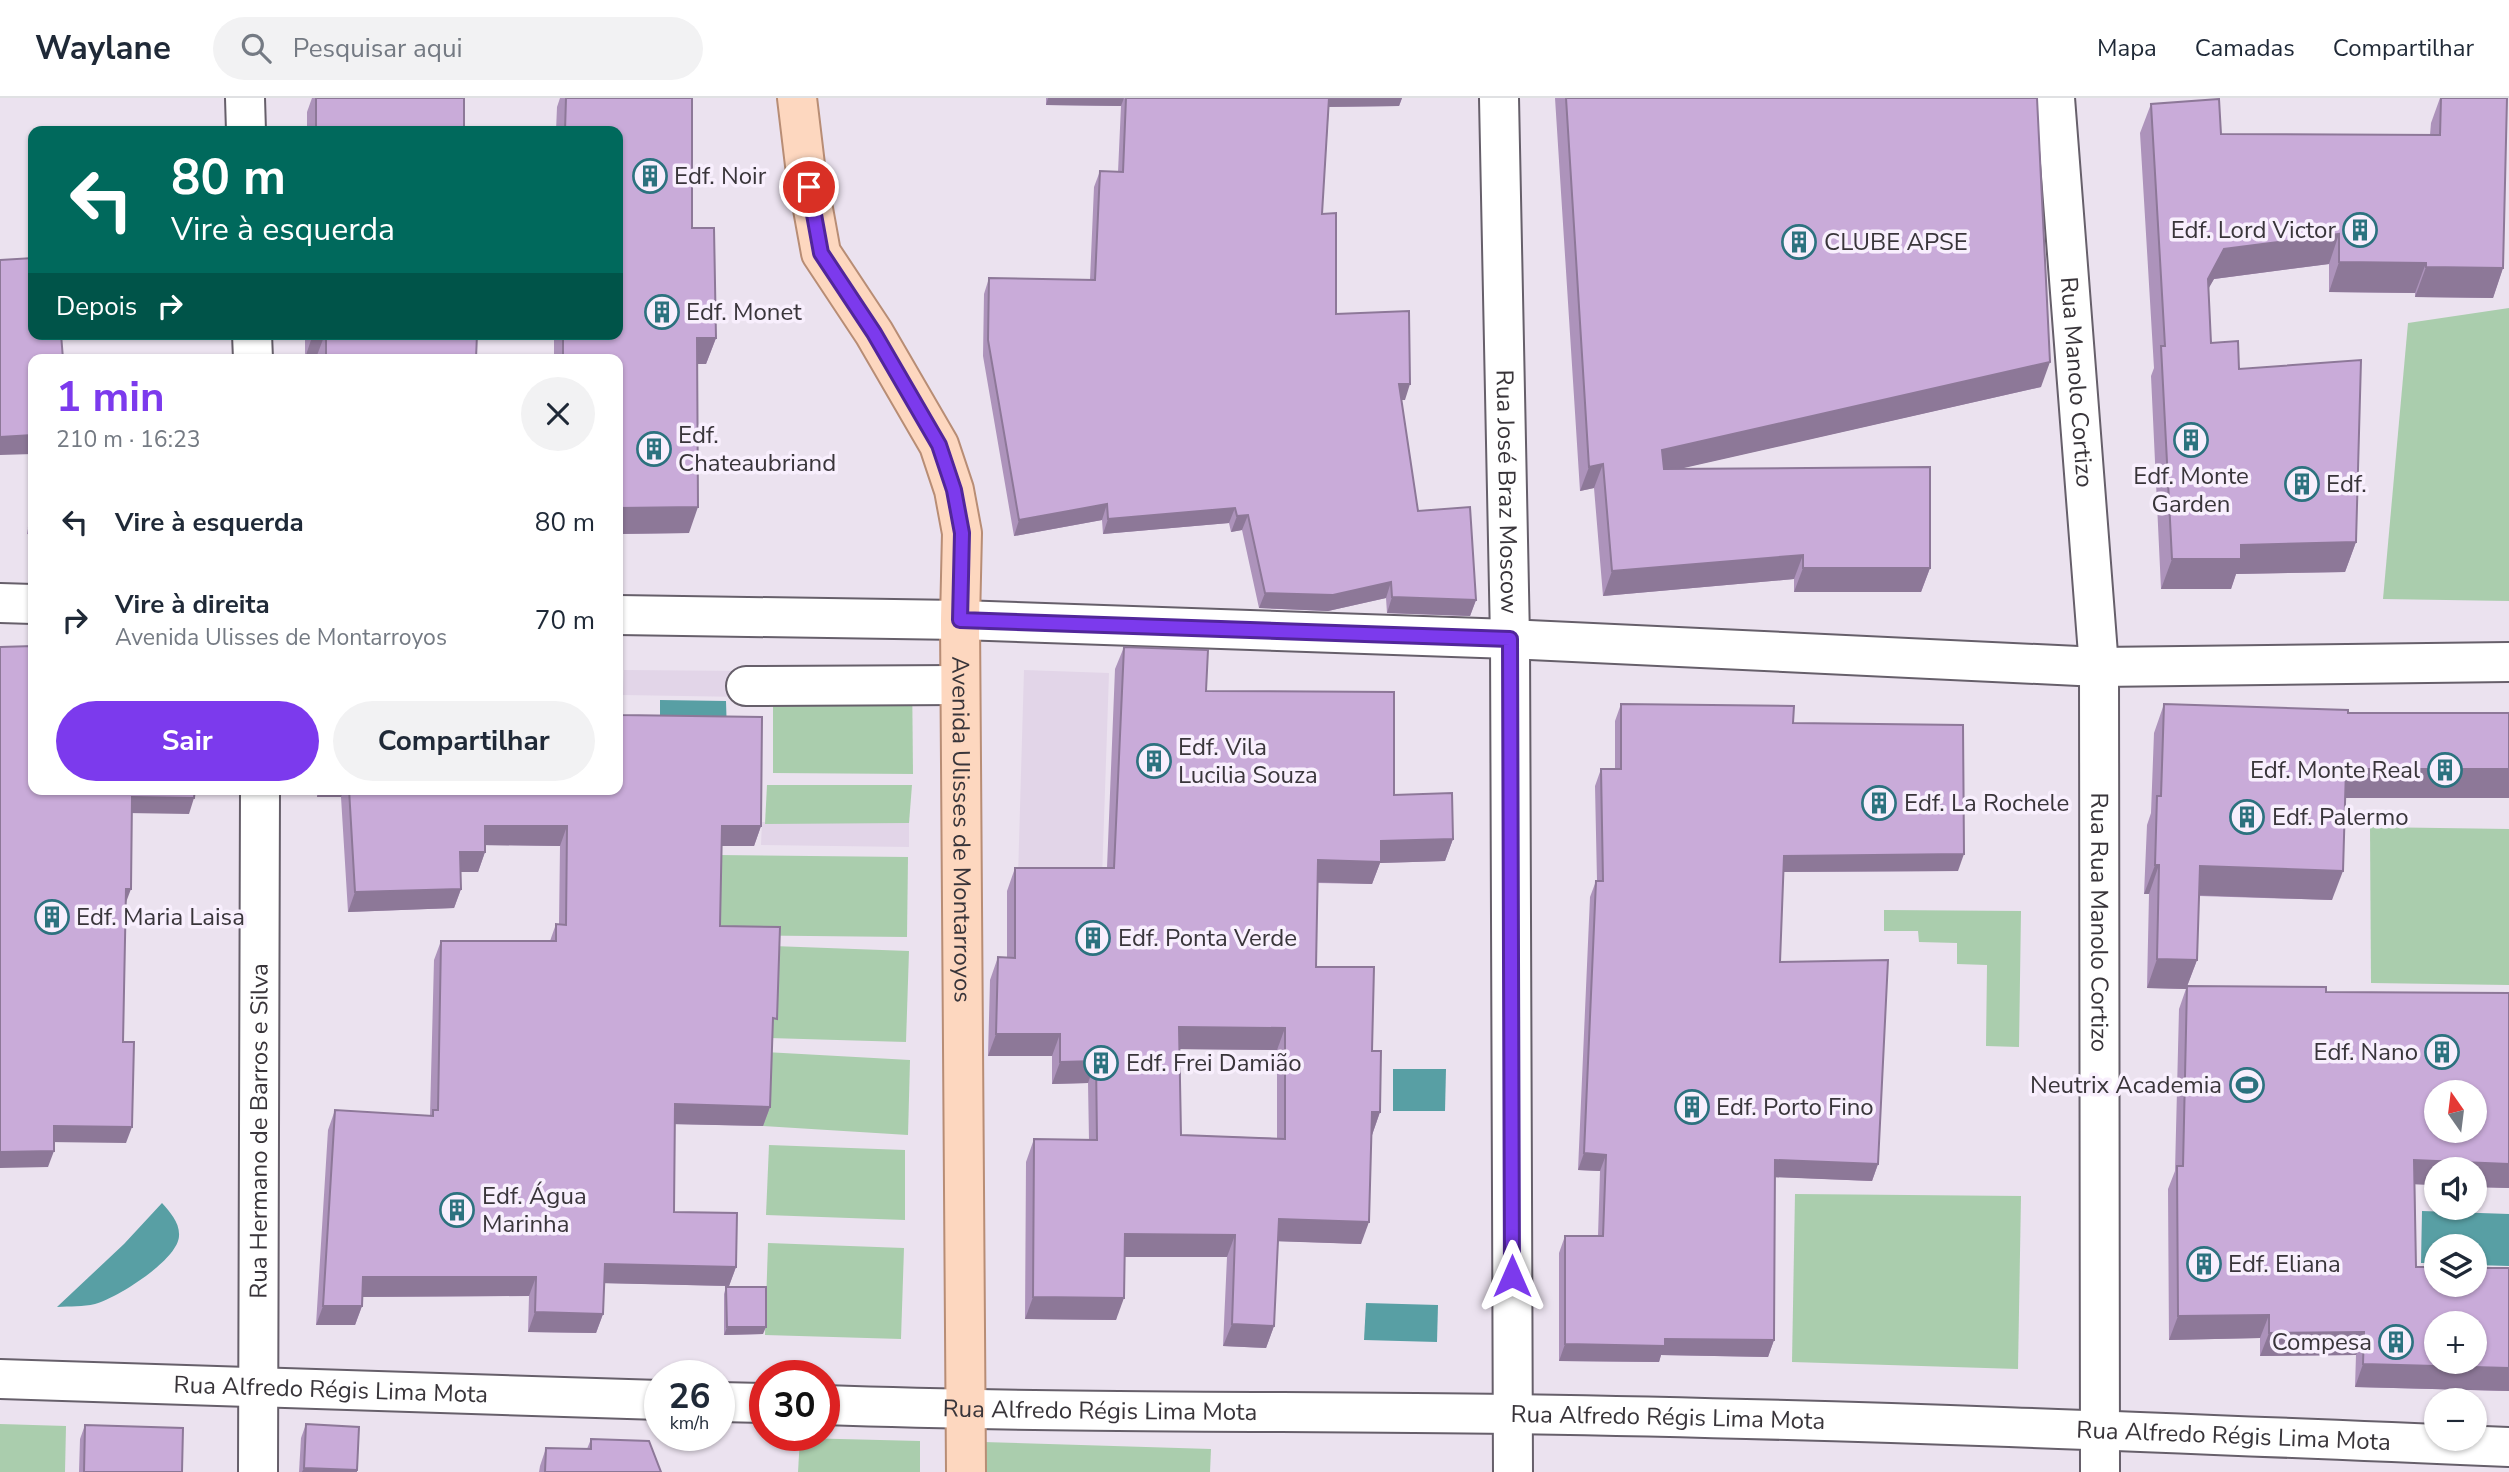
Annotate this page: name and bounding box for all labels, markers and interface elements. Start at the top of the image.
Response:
search box [213,17,703,80]
text: Waylane [35,26,171,71]
icon: search [237,29,275,67]
text: Pesquisar aqui [293,31,463,66]
text: Mapa [2097,32,2157,64]
text: Camadas [2195,32,2295,64]
text: Compartilhar [2333,32,2474,64]
text: 80 m [171,144,286,211]
icon: left [56,154,147,245]
building icon: Edf. Noir [631,157,669,195]
pin [779,157,839,217]
place label: Edf. Noir [674,160,767,192]
icon: arrive [790,168,828,206]
text: Vire à esquerda [171,208,395,251]
building icon: Edf. Lord Victor [2341,211,2379,249]
place label: Edf. Lord Victor [2171,214,2336,246]
building icon: CLUBE APSE [1780,223,1818,261]
place label: CLUBE APSE [1824,226,1968,258]
street label: Rua Manolo Cortizo [2053,276,2101,489]
icon: right [151,287,189,325]
text: Depois [56,289,137,324]
building icon: Edf. Monet [643,293,681,331]
place label: Edf. Monet [686,296,802,328]
text: 1 min [56,369,165,426]
street label: Rua José Braz Moscow [1489,369,1525,614]
button: close [521,377,595,451]
place label: Edf. Chateaubriand [678,419,836,479]
building icon: Edf. Monte Garden [2172,421,2210,459]
text: 210 m · 16:23 [56,424,201,455]
building icon: Edf. Chateaubriand [635,430,673,468]
place label: Edf. Monte Garden [2133,460,2249,520]
building icon: Edf. [2283,465,2321,503]
place label: Edf. [2326,468,2367,500]
icon: left [56,503,94,541]
text: Vire à esquerda [115,505,304,540]
text: 80 m [535,505,595,540]
text: Vire à direita [115,587,270,622]
icon: right [56,601,94,639]
text: 70 m [535,603,595,638]
text: Avenida Ulisses de Montarroyos [115,622,447,653]
street label: Avenida Ulisses de Montarroyos [944,656,979,1003]
button: Sair [56,701,319,781]
button: Compartilhar [333,701,595,781]
place label: Edf. Vila Lucilia Souza [1178,731,1318,791]
building icon: Edf. Vila Lucilia Souza [1135,742,1173,780]
building icon: Edf. Monte Real [2426,751,2464,789]
place label: Edf. Monte Real [2250,754,2420,786]
building icon: Edf. La Rochele [1860,784,1898,822]
place label: Edf. La Rochele [1904,787,2069,819]
street label: Rua Rua Manolo Cortizo [2083,792,2115,1052]
building icon: Edf. Palermo [2228,798,2266,836]
place label: Edf. Palermo [2272,801,2409,833]
building icon: Edf. Maria Laisa [33,898,71,936]
place label: Edf. Maria Laisa [76,901,245,933]
building icon: Edf. Ponta Verde [1074,919,1112,957]
place label: Edf. Ponta Verde [1118,922,1297,954]
street label: Rua Hermano de Barros e Silva [243,963,275,1299]
building icon: Edf. Nano [2423,1033,2461,1071]
place label: Edf. Nano [2314,1036,2418,1068]
building icon: Edf. Frei Damião [1082,1044,1120,1082]
place label: Edf. Frei Damião [1126,1047,1302,1079]
sports icon: Neutrix Academia [2228,1066,2266,1104]
place label: Neutrix Academia [2030,1069,2222,1101]
north arrow [2424,1080,2487,1143]
map controls [2424,1080,2487,1451]
building icon: Edf. Porto Fino [1673,1088,1711,1126]
place label: Edf. Porto Fino [1716,1091,1874,1123]
button: sound [2424,1157,2487,1220]
place label: Edf. Água Marinha [482,1180,587,1240]
building icon: Edf. Água Marinha [438,1191,476,1229]
button: layers [2424,1234,2487,1297]
position arrow [1475,1239,1549,1313]
building icon: Edf. Eliana [2185,1245,2223,1283]
place label: Edf. Eliana [2228,1248,2341,1280]
button: + [2424,1311,2487,1374]
building icon: Compesa [2377,1323,2415,1361]
place label: Compesa [2272,1326,2372,1358]
speed limit sign: 30 [749,1360,840,1451]
street label: Rua Alfredo Régis Lima Mota [173,1369,489,1411]
text: 26 [668,1373,711,1420]
button: − [2424,1388,2487,1451]
street label: Rua Alfredo Régis Lima Mota [942,1392,1257,1428]
street label: Rua Alfredo Régis Lima Mota [1510,1398,1826,1437]
text: km/h [670,1411,709,1435]
street label: Rua Alfredo Régis Lima Mota [2076,1414,2391,1458]

